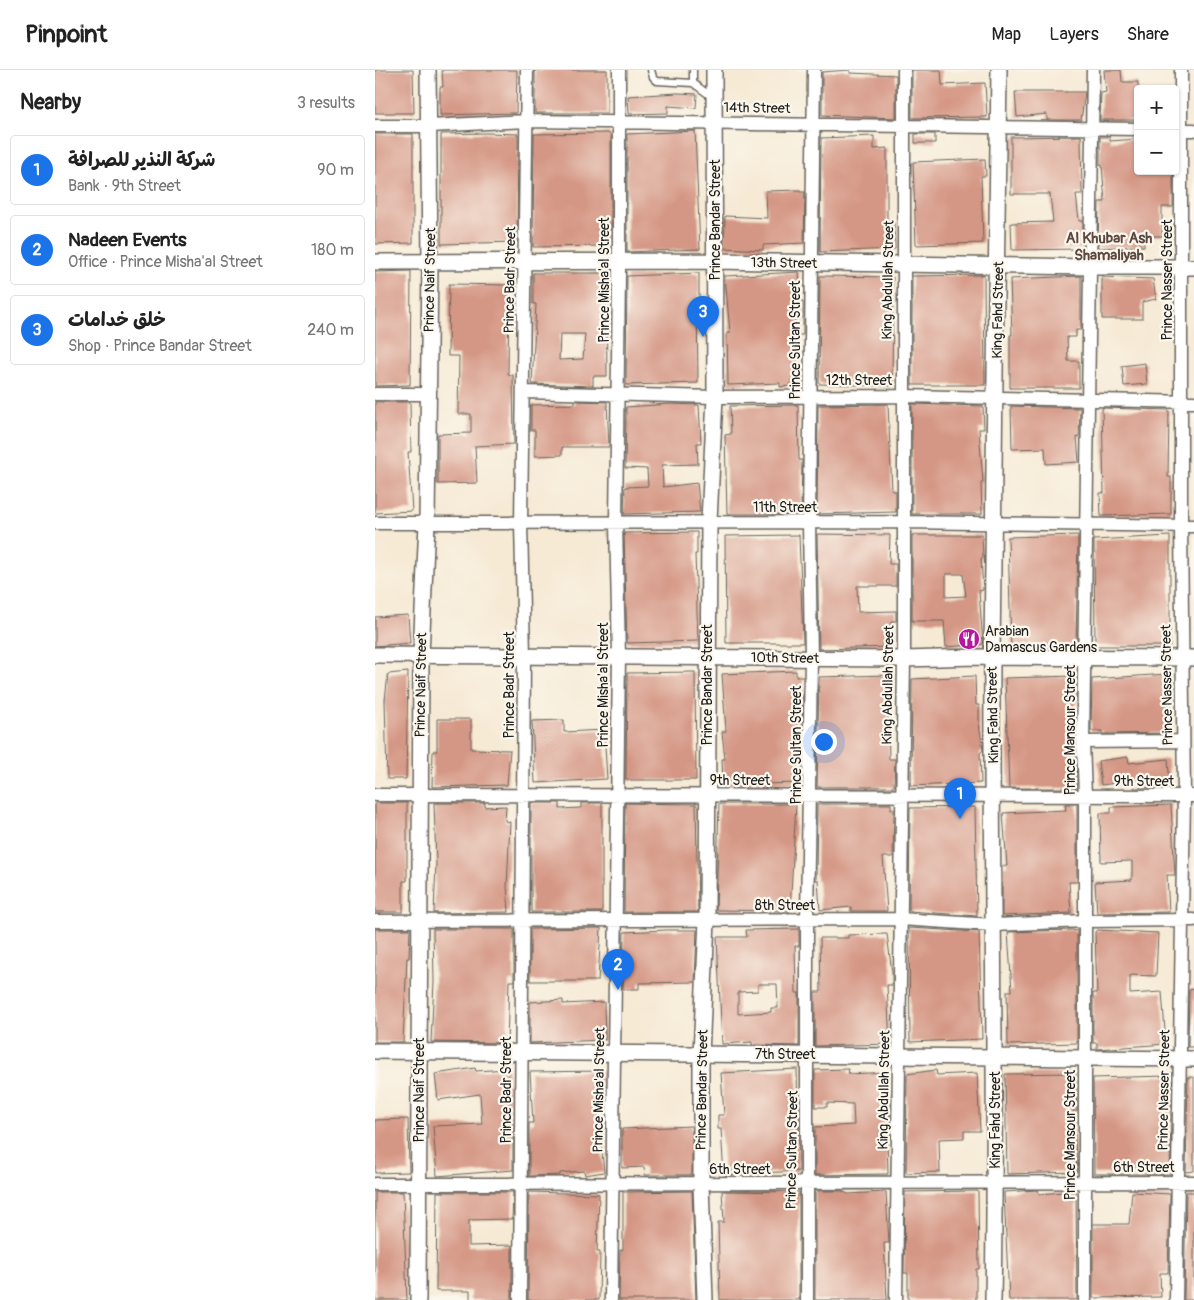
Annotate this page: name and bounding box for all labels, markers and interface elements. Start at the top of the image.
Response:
text: Pinpoint [25,20,107,49]
text: Map [992,23,1021,46]
text: Layers [1049,23,1099,46]
text: Share [1127,23,1169,46]
map controls [1134,85,1179,175]
button: + [1134,85,1179,130]
text: Nearby [20,89,81,116]
text: 3 results [297,93,355,113]
street label: 14th Street [723,99,791,117]
button: − [1134,130,1179,175]
text: شركة النذير للصرافة [68,148,215,172]
street label: Prince Bandar Street [707,159,724,281]
text: 1 [34,160,40,180]
text: 90 m [317,160,354,180]
text: Bank · 9th Street [68,176,181,196]
street label: Prince Misha'al Street [596,217,613,343]
street label: Prince Nasser Street [1159,219,1176,341]
street label: King Abdullah Street [878,220,898,340]
street label: Prince Badr Street [501,226,519,334]
street label: Prince Naif Street [421,227,439,333]
text: Nadeen Events [68,228,187,252]
district label: Al Khubar Ash Shamaliyah [1066,229,1152,265]
text: 2 [33,240,41,260]
text: 180 m [311,240,354,260]
text: Office · Prince Misha'al Street [68,252,263,272]
street label: 13th Street [751,254,818,272]
street label: King Fahd Street [989,261,1007,359]
street label: Prince Sultan Street [787,280,804,399]
pin: 3 [687,296,719,337]
text: خلق خدامات [68,308,166,332]
text: 3 [33,320,41,340]
text: 240 m [307,320,354,340]
text: Shop · Prince Bandar Street [68,336,252,356]
street label: 12th Street [826,372,893,389]
street label: 11th Street [753,499,817,516]
street label: Prince Misha'al Street [595,622,612,748]
place label: Arabian Damascus Gardens [985,623,1098,656]
street label: Prince Bandar Street [699,624,716,746]
street label: Prince Nasser Street [1157,624,1177,746]
street label: King Abdullah Street [878,625,898,745]
restaurant icon: Arabian Damascus Gardens [957,627,981,651]
street label: Prince Badr Street [501,631,518,739]
street label: Prince Naif Street [412,632,430,738]
street label: 10th Street [751,649,820,667]
street label: Prince Mansour Street [1062,664,1079,795]
street label: King Fahd Street [984,666,1002,764]
street label: Prince Sultan Street [788,685,805,804]
your location [811,729,837,755]
street label: 9th Street [710,772,771,789]
street label: 9th Street [1114,773,1175,790]
pin: 1 [944,778,976,819]
street label: 8th Street [755,897,815,914]
pin: 2 [602,949,634,990]
street label: Prince Misha'al Street [589,1027,609,1153]
street label: Prince Bandar Street [692,1029,712,1151]
street label: Prince Nasser Street [1154,1029,1174,1151]
street label: King Abdullah Street [874,1030,894,1150]
street label: Prince Badr Street [498,1036,515,1144]
street label: Prince Naif Street [411,1037,428,1142]
street label: 7th Street [755,1046,816,1063]
street label: Prince Mansour Street [1062,1069,1079,1200]
street label: King Fahd Street [987,1071,1004,1169]
street label: Prince Sultan Street [782,1090,802,1210]
street label: 6th Street [1113,1159,1175,1176]
street label: 6th Street [709,1161,771,1178]

